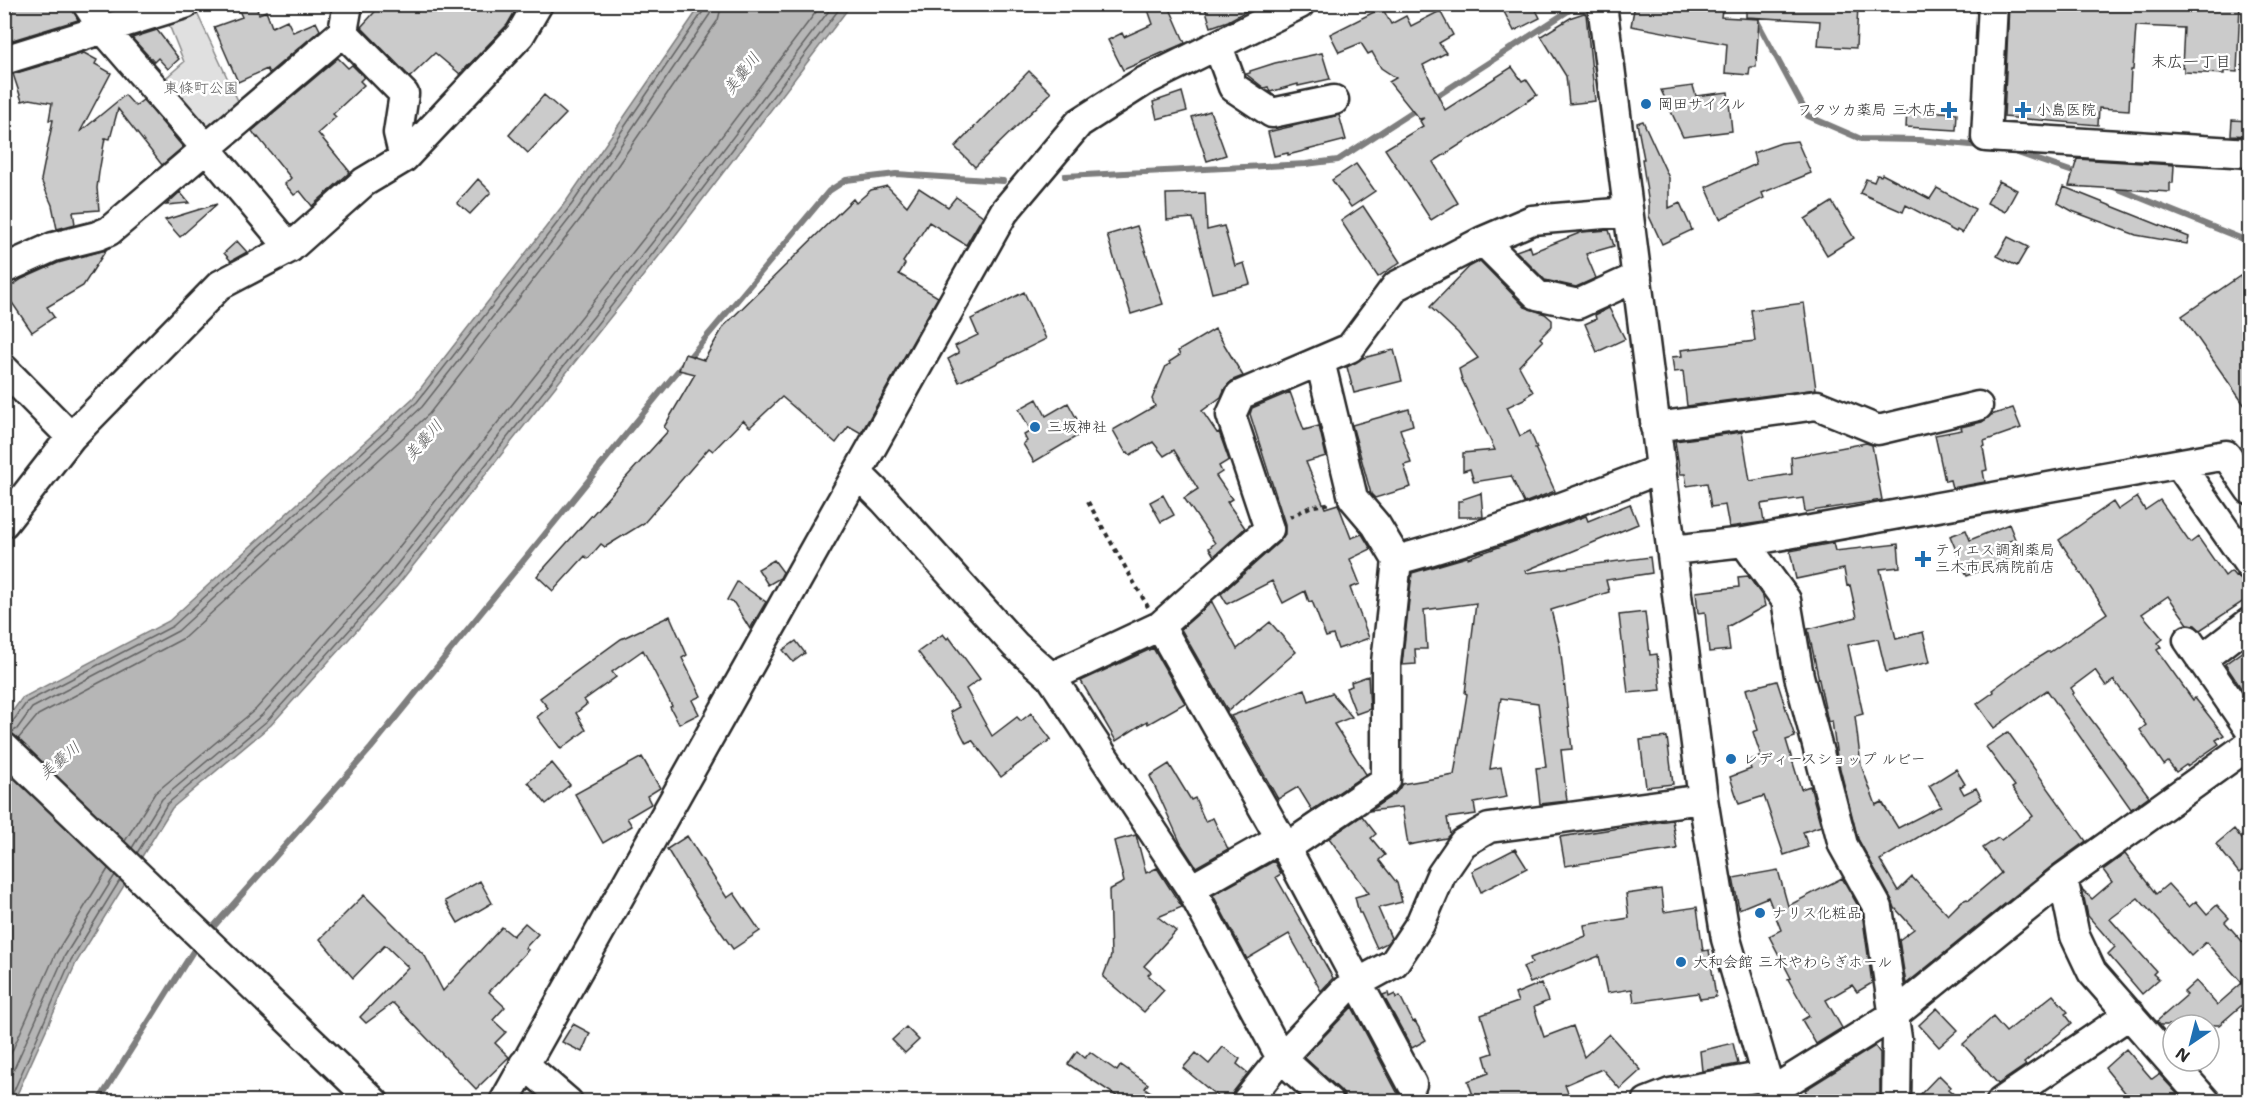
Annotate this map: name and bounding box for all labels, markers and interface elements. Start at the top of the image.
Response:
water label: 美嚢川 [718,48,764,99]
district label: 末広一丁目 [2151,51,2231,72]
park label: 東條町公園 [163,78,239,98]
place label: 岡田サイクル [1658,94,1746,114]
marker: 岡田サイクル [1639,97,1653,111]
place label: フタツカ薬局 三木店 [1797,100,1937,120]
place label: 小島医院 [2036,100,2096,120]
marker: 小島医院 [2014,101,2032,119]
marker: フタツカ薬局 三木店 [1942,103,1956,117]
water label: 美嚢川 [400,415,447,465]
place label: 三坂神社 [1047,417,1107,437]
marker: 三坂神社 [1028,420,1042,434]
place label: ティエス調剤薬局 三木市民病院前店 [1935,540,2055,577]
marker: ティエス調剤薬局 三木市民病院前店 [1916,552,1930,566]
water label: 美嚢川 [34,737,84,784]
place label: レディースショップ ルビー [1743,749,1926,769]
marker: レディースショップ ルビー [1724,752,1738,766]
place label: ナリス化粧品 [1772,903,1862,923]
marker: ナリス化粧品 [1753,906,1767,920]
place label: 大和会館 三木やわらぎホール [1693,952,1892,972]
marker: 大和会館 三木やわらぎホール [1674,955,1688,969]
north arrow [2161,1013,2221,1073]
text: N [2171,1043,2194,1067]

